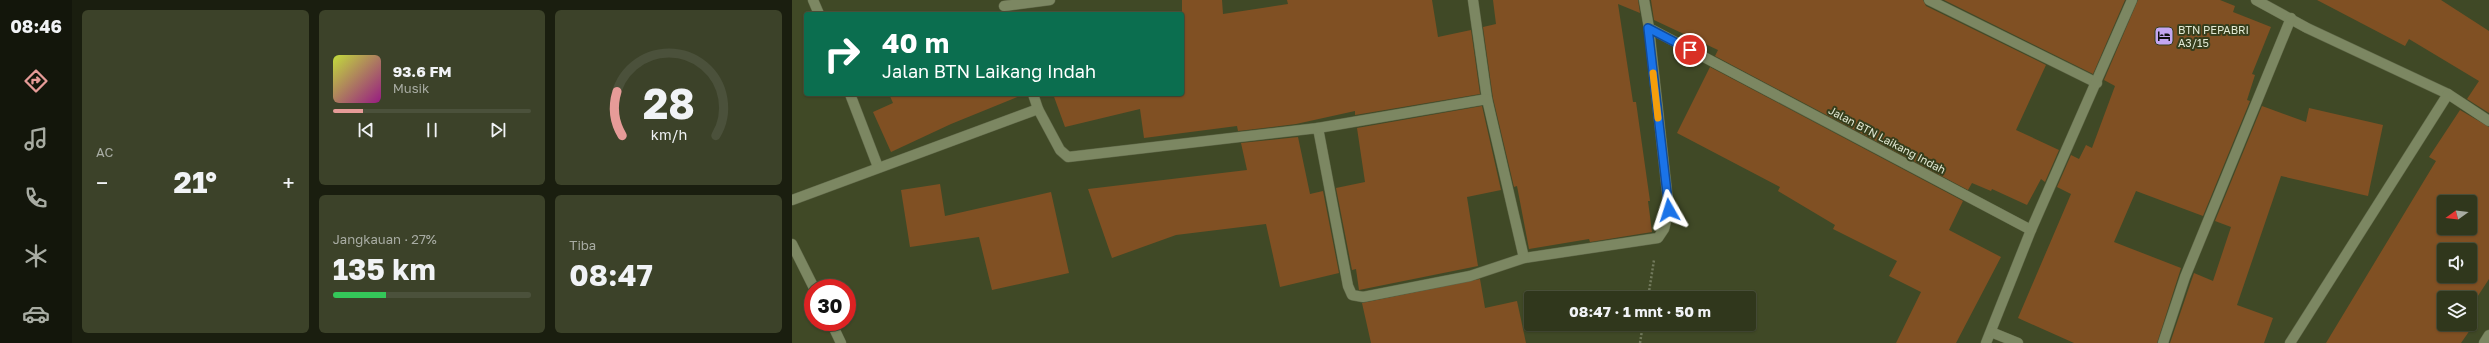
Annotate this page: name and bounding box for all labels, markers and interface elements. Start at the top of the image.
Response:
text: 08:46 [10,15,62,37]
place label: BTN PEPABRI A3/15 [2178,23,2249,49]
hotel icon: BTN PEPABRI A3/15 [2153,25,2175,47]
text: 40 m [882,26,949,59]
icon: right [816,28,868,80]
pin [1673,33,1707,67]
icon: arrive [1679,39,1701,61]
text: Jalan BTN Laikang Indah [882,60,1096,82]
text: 93.6 FM [393,62,452,80]
icon: directions [22,67,50,95]
text: 28 [643,77,695,127]
text: Musik [393,80,429,96]
street label: Jalan BTN Laikang Indah [1826,103,1948,176]
icon: previous [355,119,377,141]
icon: pause [421,119,443,141]
icon: next [487,119,509,141]
icon: music [22,125,50,153]
text: km/h [650,125,687,142]
text: AC [96,144,113,160]
text: 21° [174,164,217,200]
text: − [96,169,108,196]
text: + [283,169,295,196]
icon: phone [22,184,50,212]
position arrow [1648,189,1690,231]
north arrow [2437,195,2477,235]
map controls [2437,195,2477,331]
text: Jangkauan · 27% [333,231,437,247]
text: Tiba [569,237,596,253]
icon: climate [22,242,50,270]
button: sound [2437,243,2477,283]
text: 135 km [333,251,436,287]
text: 08:47 [569,257,653,293]
speed limit sign: 30 [804,279,856,331]
button: layers [2437,291,2477,331]
icon: car [22,300,50,328]
text: 08:47 · 1 mnt · 50 m [1569,302,1711,320]

